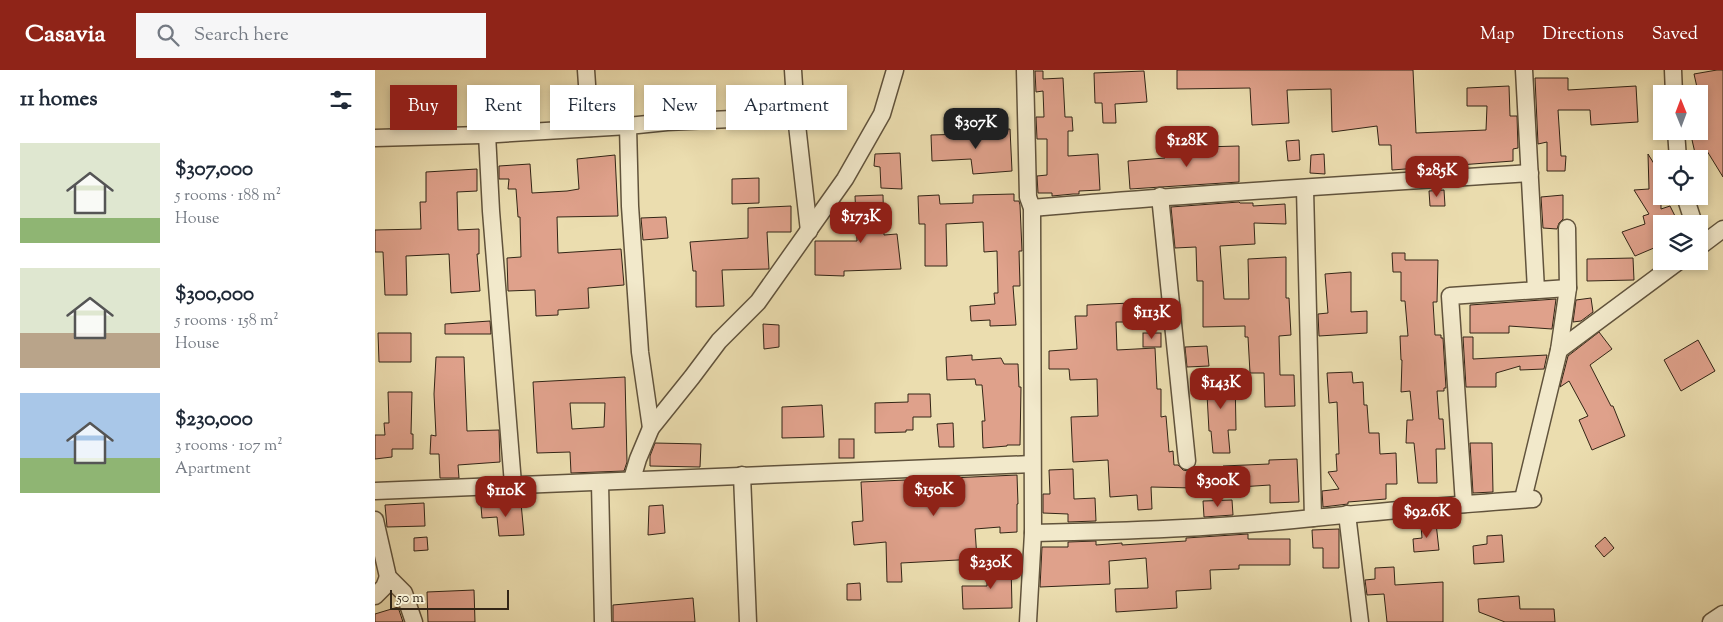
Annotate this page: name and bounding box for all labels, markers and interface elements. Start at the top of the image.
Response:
search box [136,13,486,58]
text: Casavia [25,18,106,52]
icon: search [154,21,182,49]
text: Search here [194,22,289,49]
text: Map [1480,22,1515,48]
text: Directions [1543,22,1624,48]
text: Saved [1652,22,1698,48]
text: 11 homes [20,85,98,115]
chip: Buy [390,85,457,130]
chip: Rent [467,85,540,130]
chip: Filters [550,85,634,130]
chip: New [644,85,716,130]
chip: Apartment [726,85,847,130]
north arrow [1653,85,1707,140]
map controls [1653,85,1708,270]
icon: filters [327,86,355,114]
pin: $307K [941,108,1011,150]
text: $307K [955,112,997,135]
pin: $128K [1152,126,1222,168]
text: $128K [1166,130,1208,153]
button: locate [1653,150,1708,205]
text: $307,000 [175,155,253,185]
pin: $285K [1402,156,1472,198]
text: $285K [1416,160,1458,183]
icon: home [60,163,120,223]
text: 5 rooms · 188 m² [175,185,281,208]
pin: $173K [826,202,896,244]
text: $173K [841,206,881,229]
text: House [175,208,219,231]
button: layers [1653,215,1708,270]
text: $300,000 [175,280,254,310]
icon: home [60,288,120,348]
pin: $113K [1117,298,1187,340]
text: $113K [1133,302,1171,325]
text: 5 rooms · 158 m² [175,310,279,333]
text: House [175,333,219,356]
pin: $143K [1186,368,1256,410]
text: $143K [1201,372,1241,395]
text: $230,000 [175,405,253,435]
icon: home [60,413,120,473]
text: 3 rooms · 107 m² [175,435,283,458]
text: Apartment [175,458,251,481]
pin: $300K [1183,466,1253,508]
text: $300K [1196,470,1240,493]
pin: $150K [899,474,969,517]
pin: $110K [471,476,541,518]
text: $150K [914,479,954,502]
text: $110K [486,480,526,503]
pin: $92.6K [1386,496,1468,539]
text: $92.6K [1403,501,1451,524]
pin: $230K [956,548,1026,590]
text: $230K [970,552,1012,575]
scale bar [390,587,509,610]
text: 50 m [397,589,424,609]

